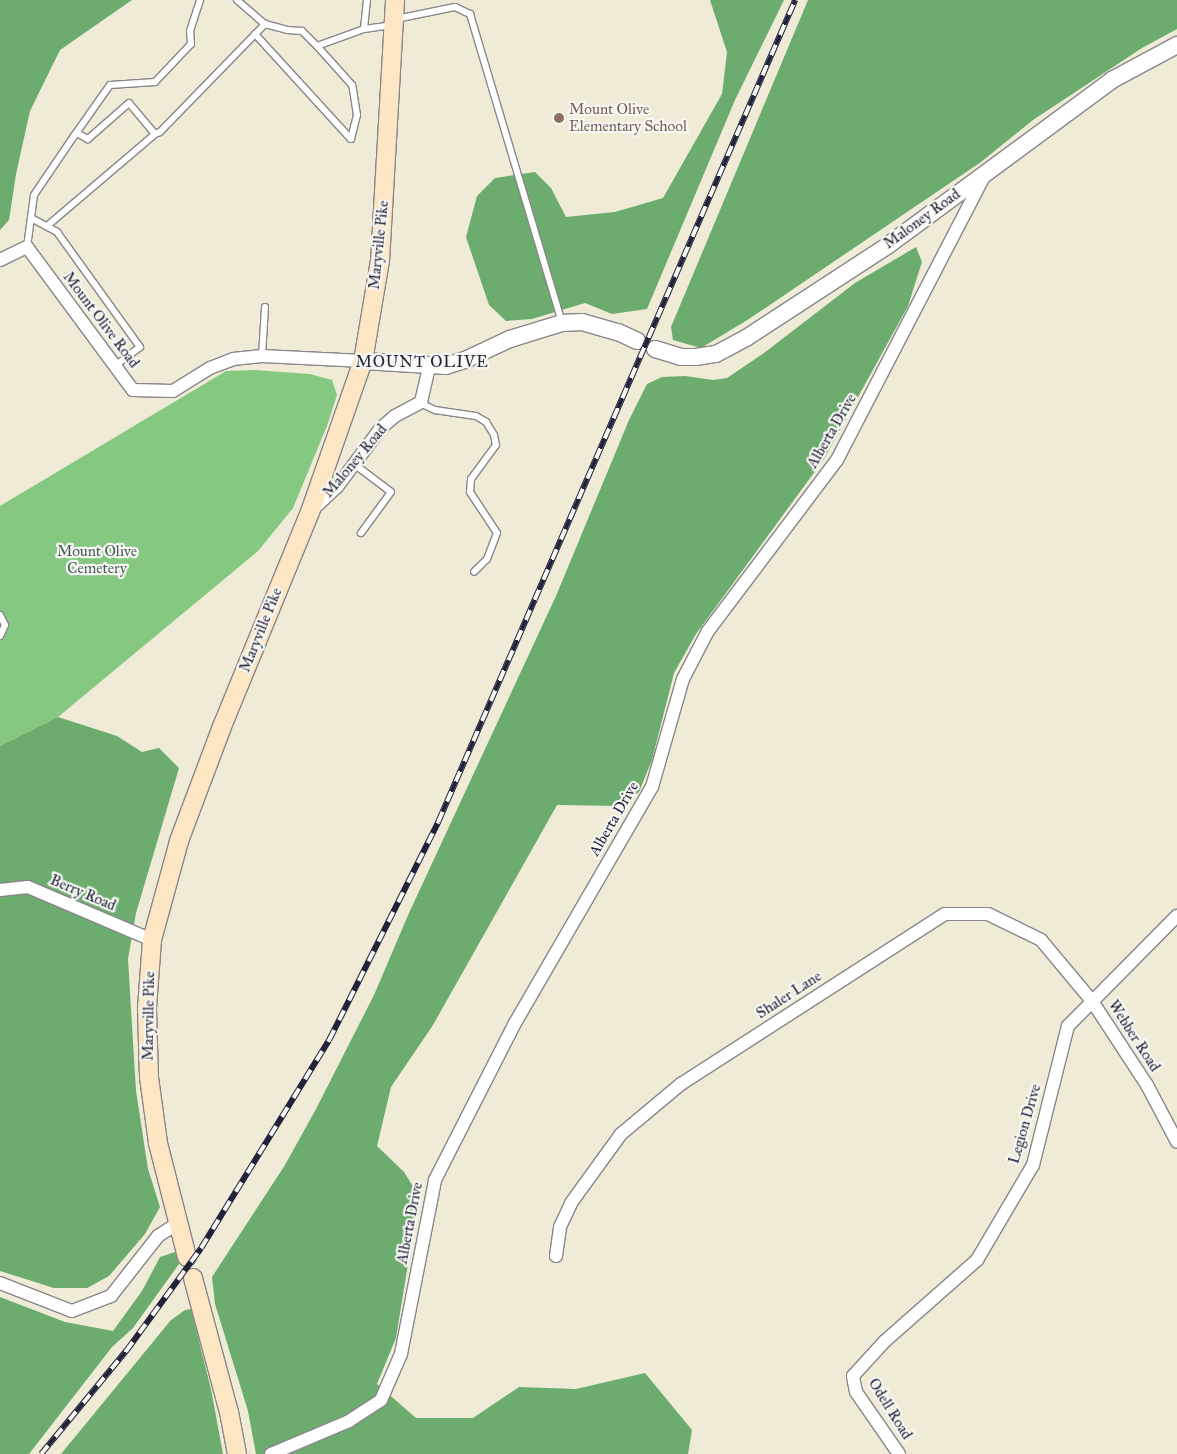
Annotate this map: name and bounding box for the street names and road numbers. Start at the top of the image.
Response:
street label: Maloney Road [880,185,964,253]
street label: Maryville Pike [365,200,393,290]
street label: Mount Olive Road [59,268,143,372]
street label: Alberta Drive [803,391,861,471]
street label: Maloney Road [319,421,391,501]
street label: Maryville Pike [236,585,286,675]
street label: Alberta Drive [585,779,643,859]
street label: Berry Road [47,871,119,915]
street label: Shaler Lane [753,967,825,1023]
street label: Maryville Pike [139,971,159,1061]
street label: Webber Road [1104,997,1164,1075]
street label: Legion Drive [1005,1082,1045,1166]
street label: Alberta Drive [393,1181,427,1265]
street label: Odell Road [864,1375,916,1443]

